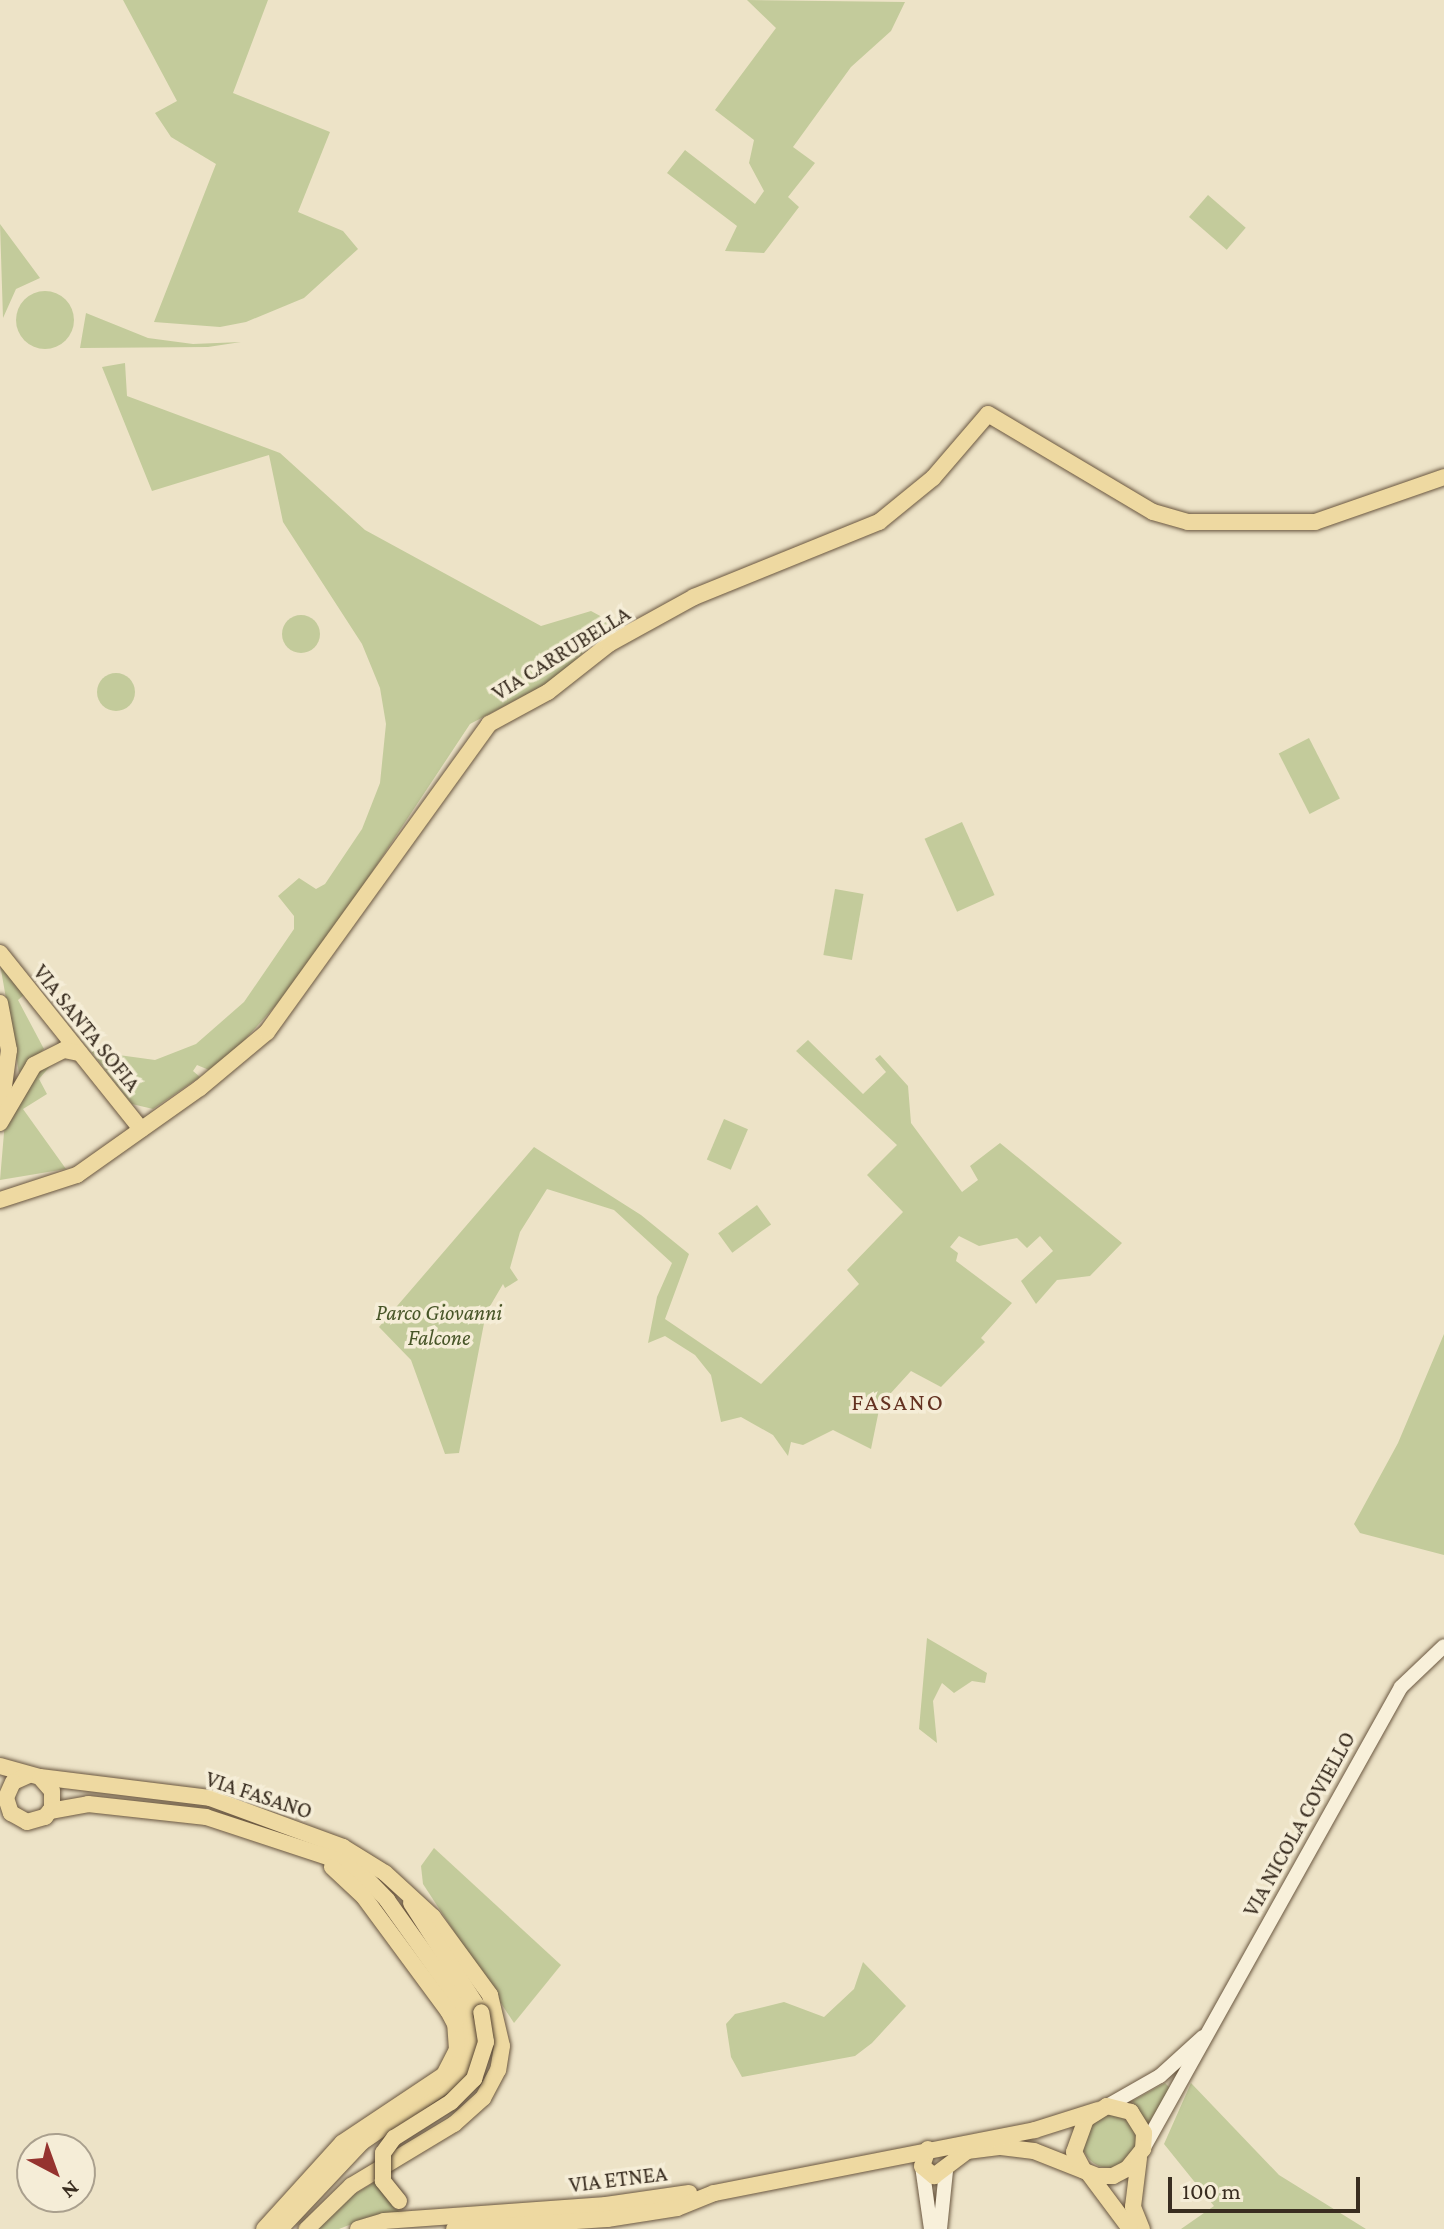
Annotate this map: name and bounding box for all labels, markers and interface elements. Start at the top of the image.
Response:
street label: VIA CARRUBELLA [487,600,635,706]
street label: VIA SANTA SOFIA [28,959,146,1097]
park label: Parco Giovanni Falcone [376,1299,502,1350]
district label: FASANO [851,1388,945,1416]
street label: VIA NICOLA COVIELLO [1237,1727,1361,1921]
street label: VIA FASANO [202,1765,316,1825]
north arrow [16,2133,96,2213]
street label: VIA ETNEA [567,2160,669,2198]
scale bar [1172,2161,1364,2211]
text: N [57,2176,85,2204]
text: 100 m [1182,2177,1241,2204]

